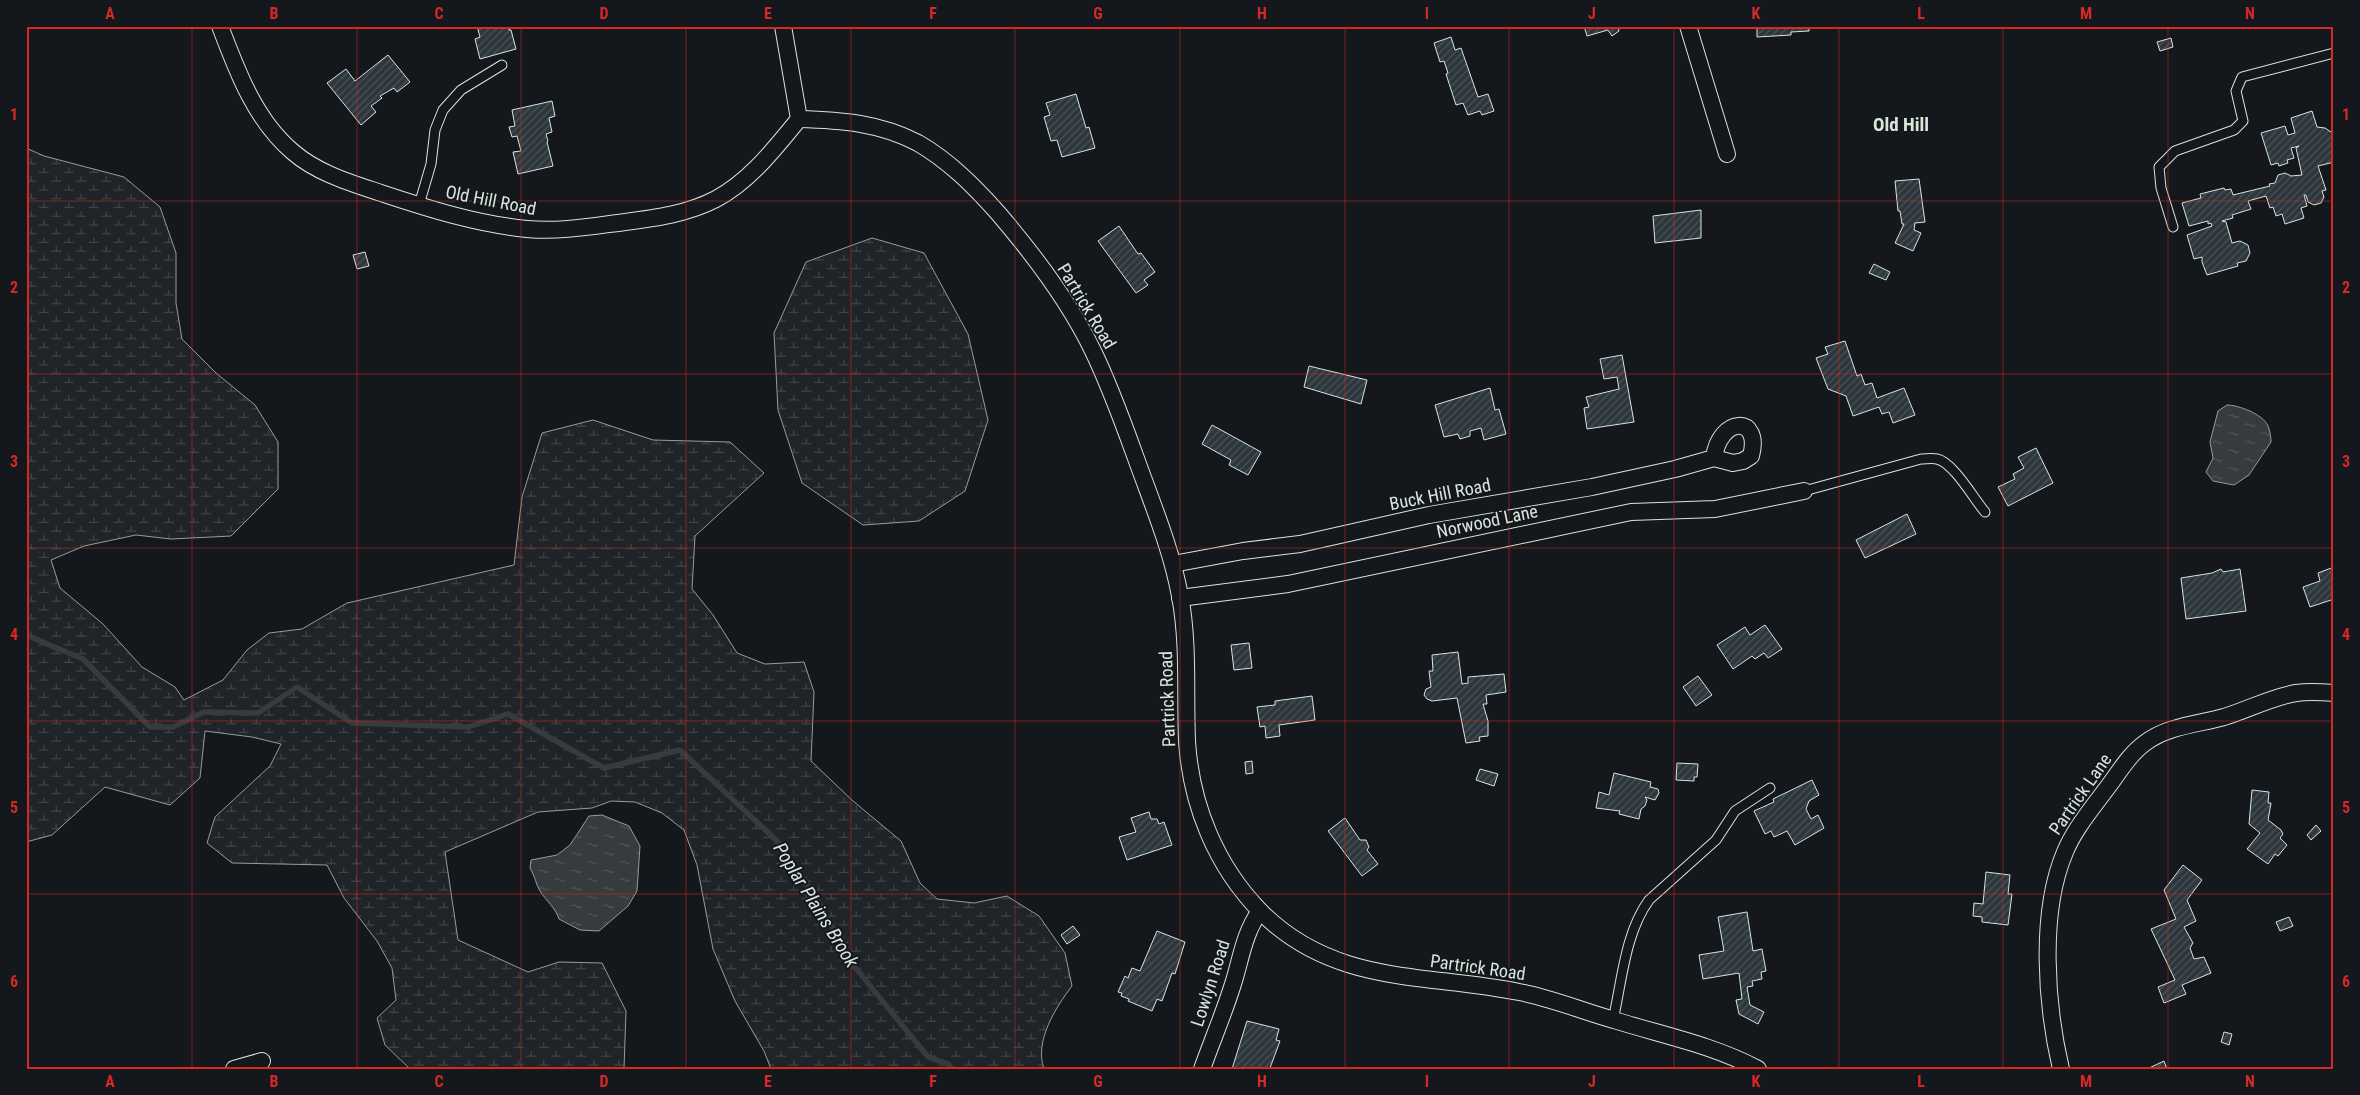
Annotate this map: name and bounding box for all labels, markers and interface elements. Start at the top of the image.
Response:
text: A [105,4,115,23]
text: B [270,4,279,23]
text: C [434,4,444,23]
text: D [599,4,609,23]
text: E [764,4,772,23]
text: F [929,4,937,23]
text: G [1093,4,1103,23]
text: H [1257,4,1267,23]
text: I [1425,4,1429,23]
text: J [1588,4,1596,23]
text: K [1752,4,1761,23]
text: L [1917,4,1925,23]
text: M [2080,4,2092,23]
text: N [2245,4,2255,23]
text: 1 [10,105,18,124]
text: 1 [2342,105,2350,124]
district label: Old Hill [1873,113,1929,136]
street label: Old Hill Road [444,181,538,219]
street label: Partrick Road [1053,259,1121,353]
text: 2 [10,278,18,297]
text: 2 [2342,278,2350,297]
text: 3 [10,452,18,471]
text: 3 [2342,452,2350,471]
street label: Buck Hill Road [1387,474,1493,514]
street label: Norwood Lane [1434,500,1540,542]
text: 4 [10,625,18,644]
text: 4 [2342,625,2350,644]
street label: Partrick Road [1155,651,1179,747]
street label: Partrick Lane [2044,749,2116,839]
text: 5 [10,798,18,817]
text: 5 [2342,798,2350,817]
water label: Poplar Plains Brook [768,838,864,972]
street label: Lowlyn Road [1186,937,1234,1029]
street label: Partrick Road [1429,950,1527,984]
text: 6 [10,972,18,991]
text: 6 [2342,972,2350,991]
text: A [105,1072,115,1091]
text: B [270,1072,279,1091]
text: C [434,1072,444,1091]
text: D [599,1072,609,1091]
text: E [764,1072,772,1091]
text: F [929,1072,937,1091]
text: G [1093,1072,1103,1091]
text: H [1257,1072,1267,1091]
text: I [1425,1072,1429,1091]
text: J [1588,1072,1596,1091]
text: K [1752,1072,1761,1091]
text: L [1917,1072,1925,1091]
text: M [2080,1072,2092,1091]
text: N [2245,1072,2255,1091]

